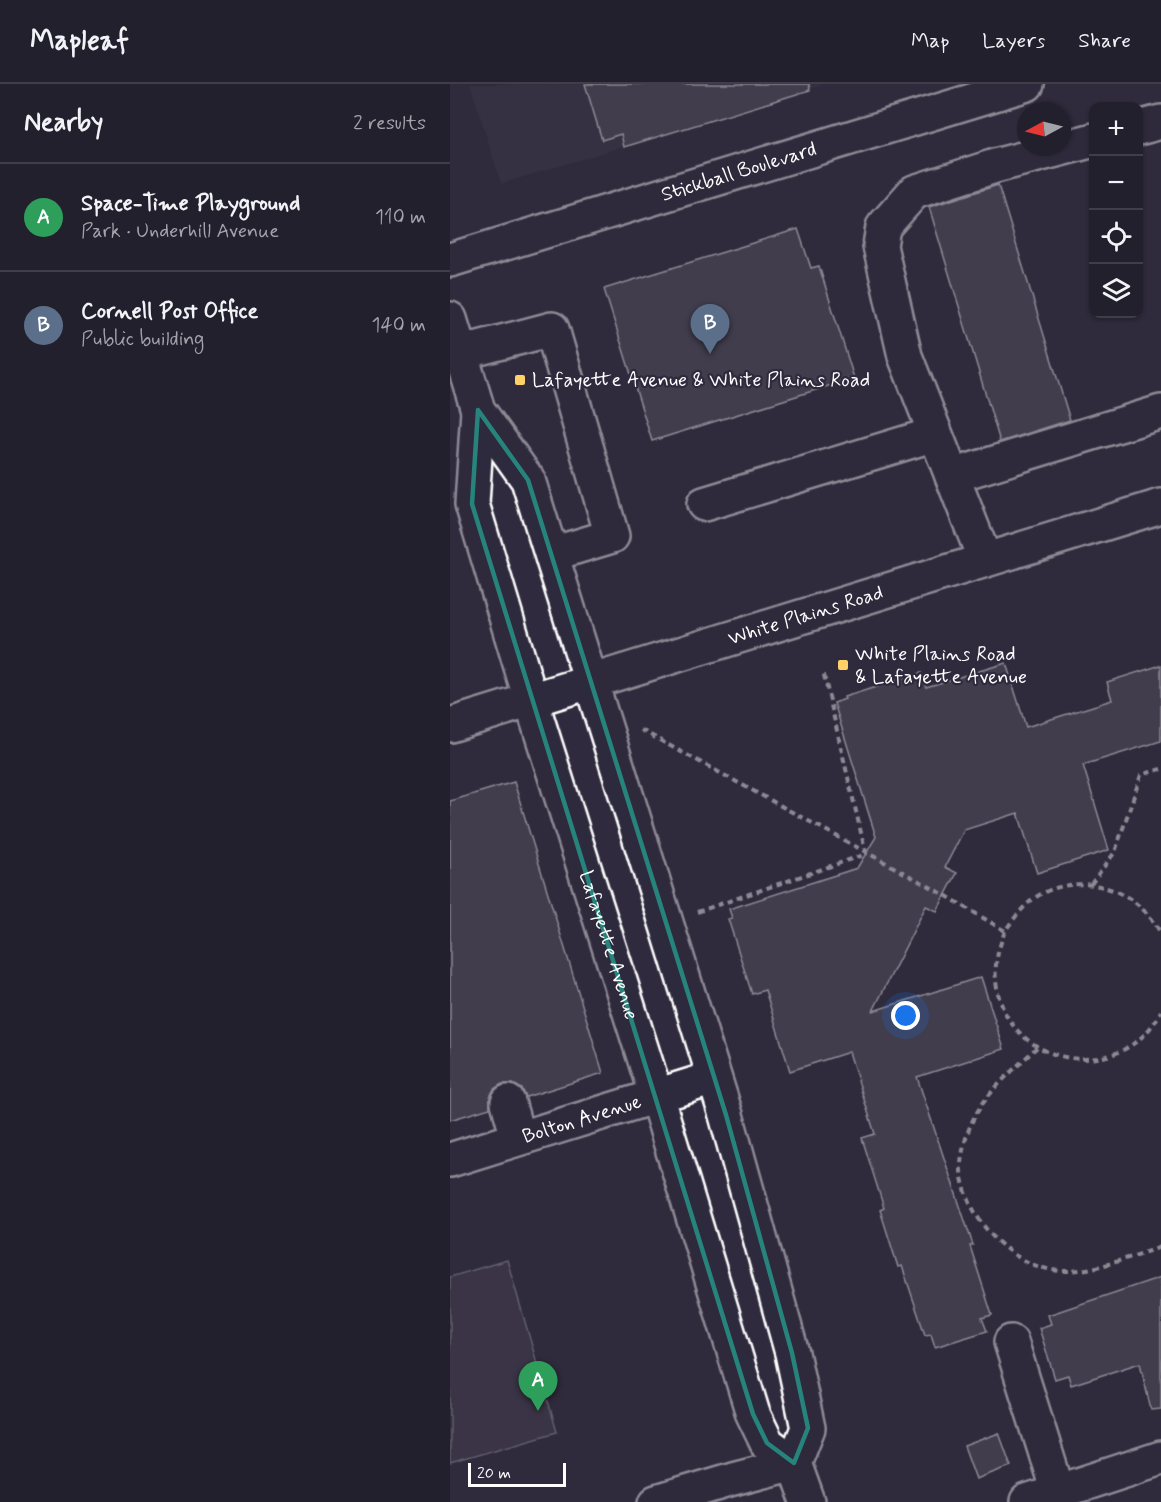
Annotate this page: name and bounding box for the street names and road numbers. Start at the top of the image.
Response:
street label: Stickball Boulevard [658,135,820,208]
street label: White Plains Road [725,579,886,652]
street label: Lafayette Avenue [572,867,645,1023]
street label: Bolton Avenue [519,1088,645,1150]

